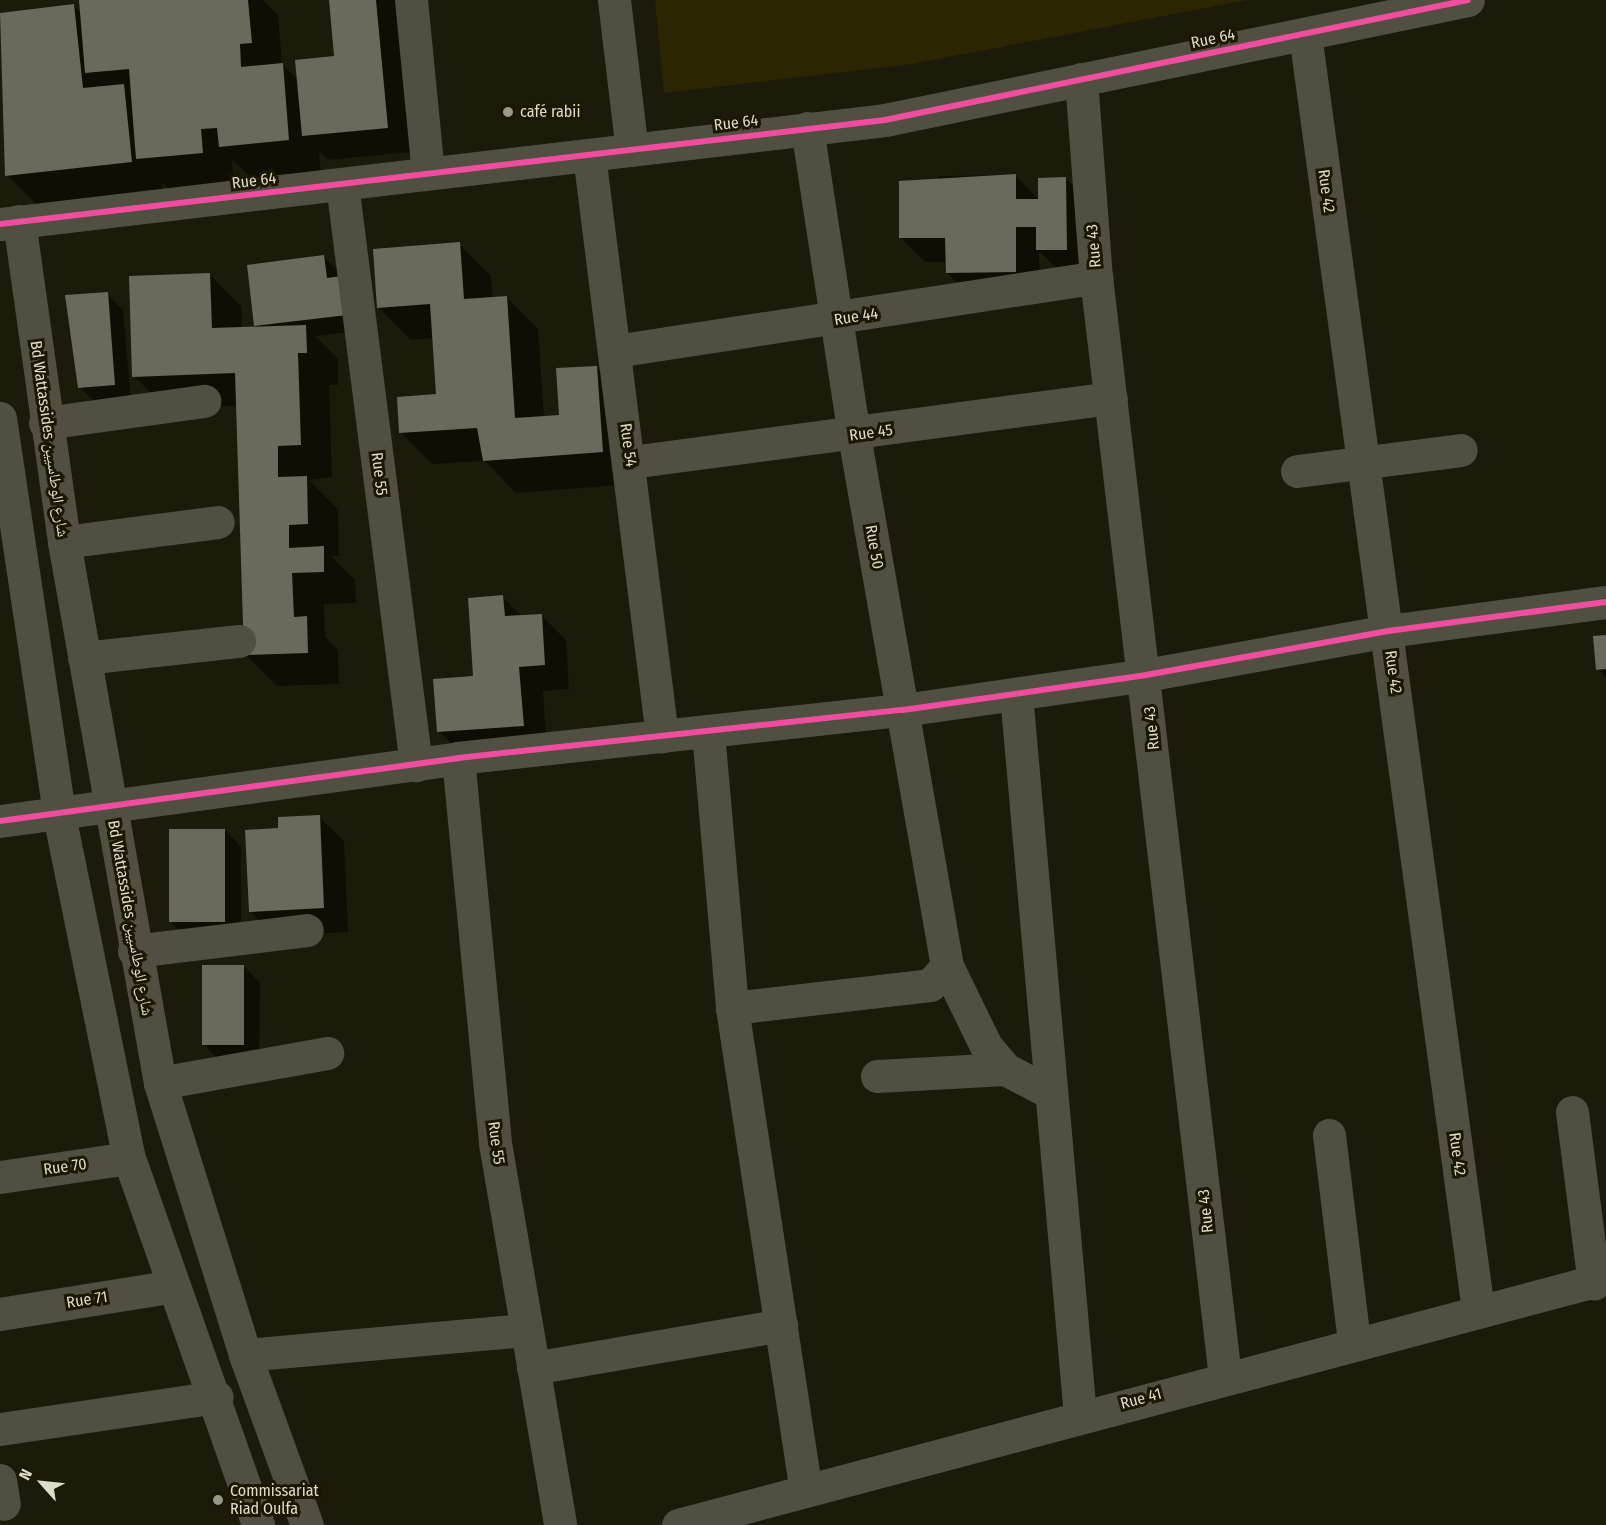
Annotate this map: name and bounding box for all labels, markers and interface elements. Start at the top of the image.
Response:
street label: Rue 64 [1189,25,1237,53]
place label: café rabii [520,102,580,122]
marker: café rabii [501,105,515,119]
street label: Rue 64 [713,111,759,135]
street label: Rue 42 [1313,168,1339,214]
street label: Rue 64 [231,169,277,193]
street label: Rue 43 [1083,224,1105,268]
street label: Rue 44 [833,304,879,330]
street label: Bd Wattassides شارع الوطاسيين [26,340,72,538]
street label: Rue 45 [848,420,894,446]
street label: Rue 54 [615,422,641,468]
street label: Rue 55 [367,451,391,497]
street label: Rue 50 [861,523,887,571]
street label: Rue 42 [1380,649,1406,695]
street label: Rue 43 [1140,705,1164,751]
street label: Bd Wattassides شارع الوطاسيين [103,819,157,1017]
street label: Rue 55 [483,1120,509,1166]
street label: Rue 42 [1444,1131,1470,1177]
street label: Rue 70 [42,1154,88,1180]
street label: Rue 43 [1194,1188,1218,1234]
street label: Rue 71 [65,1287,109,1313]
street label: Rue 41 [1118,1384,1164,1414]
north arrow [12,1453,72,1513]
text: N [15,1466,36,1483]
place label: Commissariat Riad Oulfa [230,1481,319,1519]
marker: Commissariat Riad Oulfa [211,1493,225,1507]

